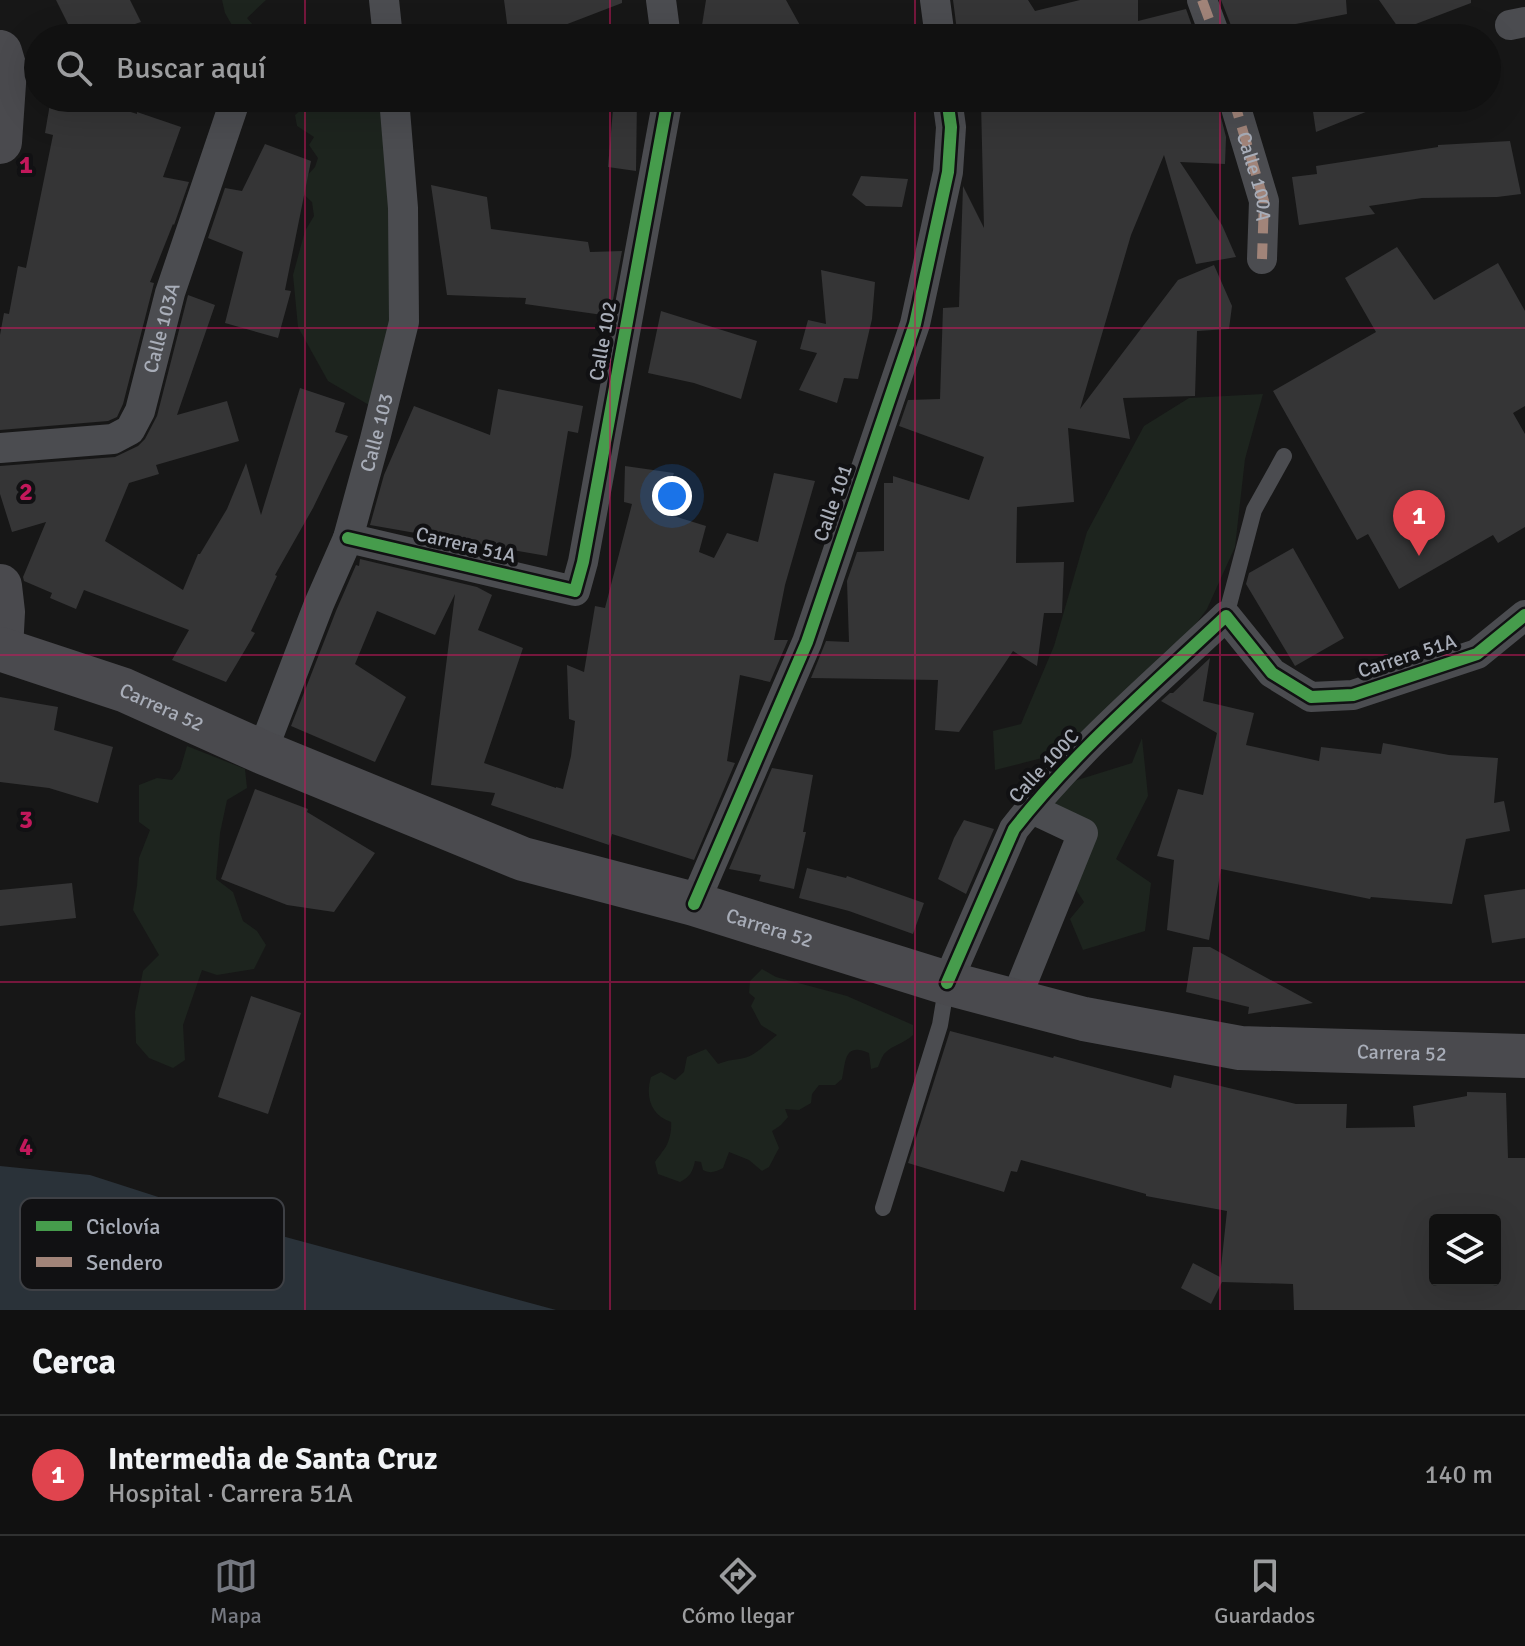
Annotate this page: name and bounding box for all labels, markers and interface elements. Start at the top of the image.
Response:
search box [24,24,1501,112]
icon: search [52,46,96,90]
text: Buscar aquí [116,50,266,87]
street label: Calle 100A [1231,129,1277,222]
text: 1 [19,149,33,181]
street label: Calle 103A [138,279,185,376]
street label: Calle 102 [584,299,622,383]
street label: Calle 103 [354,391,398,475]
street label: Calle 101 [808,461,858,545]
text: 2 [19,476,33,508]
your location [652,476,692,516]
pin: 1 [1393,490,1445,556]
street label: Carrera 51A [413,521,519,569]
street label: Carrera 51A [1355,628,1459,684]
street label: Carrera 52 [116,677,208,737]
street label: Calle 100C [1003,724,1085,808]
text: 3 [19,804,33,836]
street label: Carrera 52 [723,902,816,953]
street label: Carrera 52 [1357,1039,1447,1066]
text: 4 [19,1131,33,1163]
legend [20,1198,284,1290]
text: Ciclovía [86,1213,160,1240]
map controls [1429,1214,1501,1286]
button: layers [1429,1214,1501,1286]
text: Sendero [86,1249,163,1276]
text: Cerca [32,1341,116,1383]
text: Intermedia de Santa Cruz [108,1441,438,1478]
text: 1 [51,1459,65,1491]
text: 140 m [1424,1459,1493,1491]
text: Hospital · Carrera 51A [108,1478,353,1510]
tab: Mapa [210,1554,262,1629]
tab: Cómo llegar [682,1554,794,1629]
tab: Guardados [1214,1554,1315,1629]

